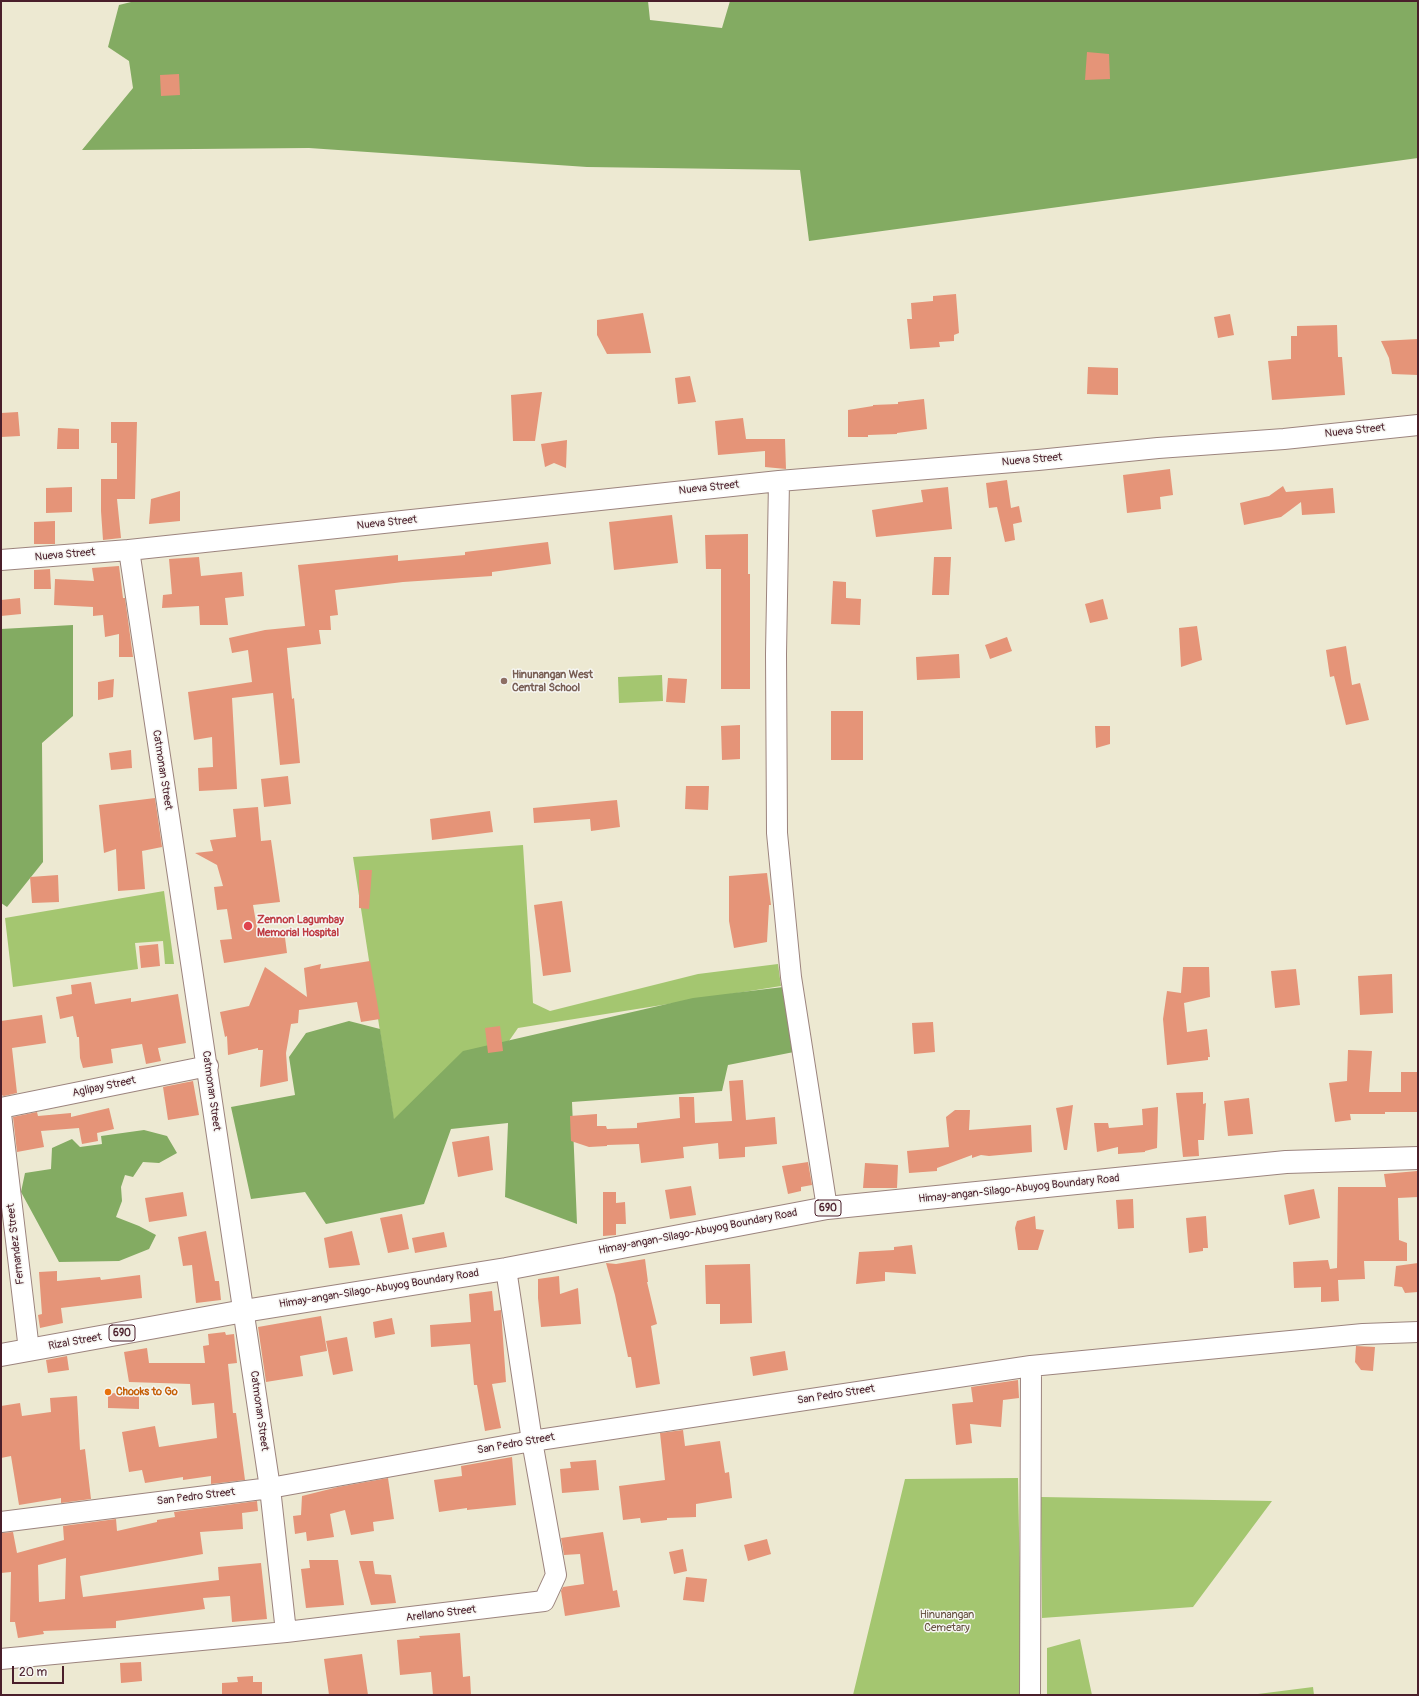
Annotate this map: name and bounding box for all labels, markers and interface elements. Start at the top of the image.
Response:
street label: Nueva Street [1324,421,1386,441]
street label: Nueva Street [1001,451,1063,469]
street label: Nueva Street [678,478,740,498]
street label: Nueva Street [356,513,418,533]
street label: Nueva Street [34,546,96,564]
place label: Hinunangan West Central School [512,668,593,694]
marker: Hinunangan West Central School [499,676,509,686]
street label: Catmonan Street [149,729,175,811]
place label: Zennon Lagumbay Memorial Hospital [257,913,344,939]
marker: Zennon Lagumbay Memorial Hospital [242,920,254,932]
street label: Catmonan Street [199,1050,223,1132]
street label: Aglipay Street [71,1074,137,1100]
street label: Himay-angan-Silago-Abuyog Boundary Road [918,1172,1120,1206]
road number: 690 [815,1200,841,1216]
street label: Fernandez Street [4,1203,28,1285]
street label: Himay-angan-Silago-Abuyog Boundary Road [598,1206,798,1258]
street label: Himay-angan-Silago-Abuyog Boundary Road [278,1267,480,1311]
road number: 690 [109,1325,135,1341]
street label: Rizal Street [47,1331,103,1353]
street label: Catmonan Street [247,1370,271,1452]
street label: San Pedro Street [796,1382,876,1408]
place label: Chooks to Go [116,1385,178,1399]
marker: Chooks to Go [103,1387,113,1397]
street label: San Pedro Street [476,1431,556,1457]
street label: San Pedro Street [156,1486,236,1508]
street label: Arellano Street [405,1603,477,1625]
park label: Hinunangan Cemetary [920,1608,974,1634]
scale bar [14,1658,66,1684]
text: 20 m [19,1665,47,1680]

